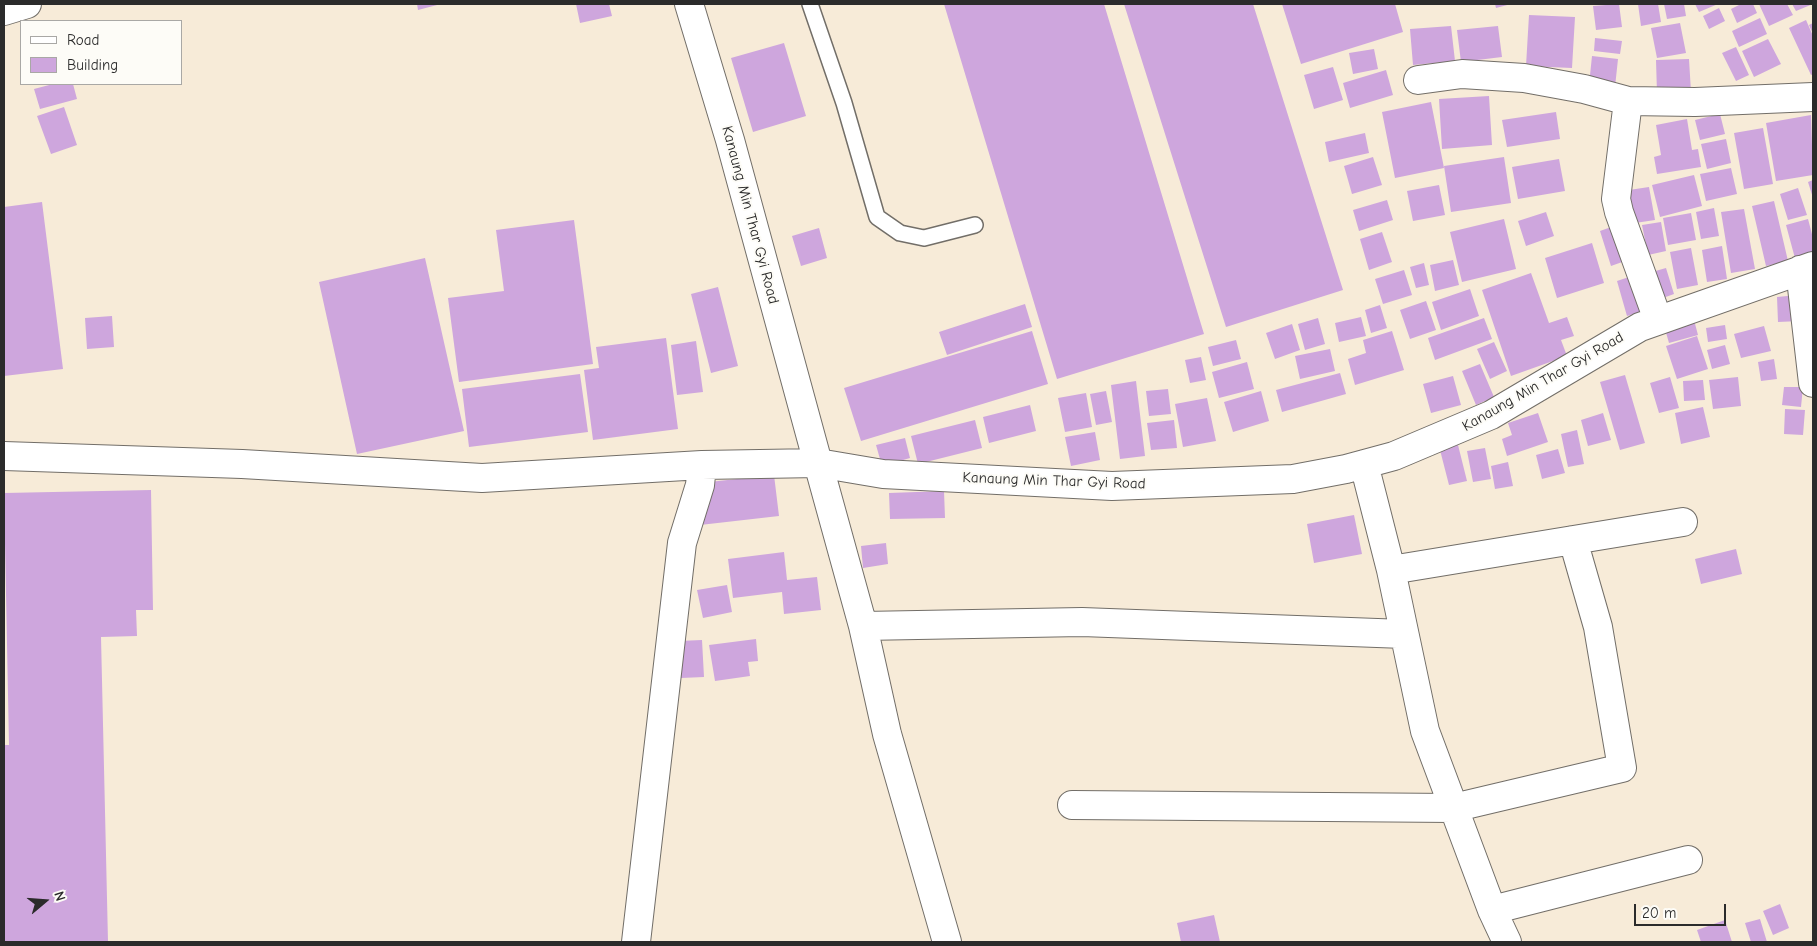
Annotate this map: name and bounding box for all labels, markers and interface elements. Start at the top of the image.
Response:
legend [20,20,182,85]
text: Road [67,31,99,49]
text: Building [67,56,118,74]
street label: Kanaung Min Thar Gyi Road [718,124,782,306]
street label: Kanaung Min Thar Gyi Road [1459,328,1627,436]
street label: Kanaung Min Thar Gyi Road [962,469,1146,493]
north arrow [20,876,70,926]
text: N [50,889,69,903]
scale bar [1637,894,1730,926]
text: 20 m [1642,904,1676,922]

